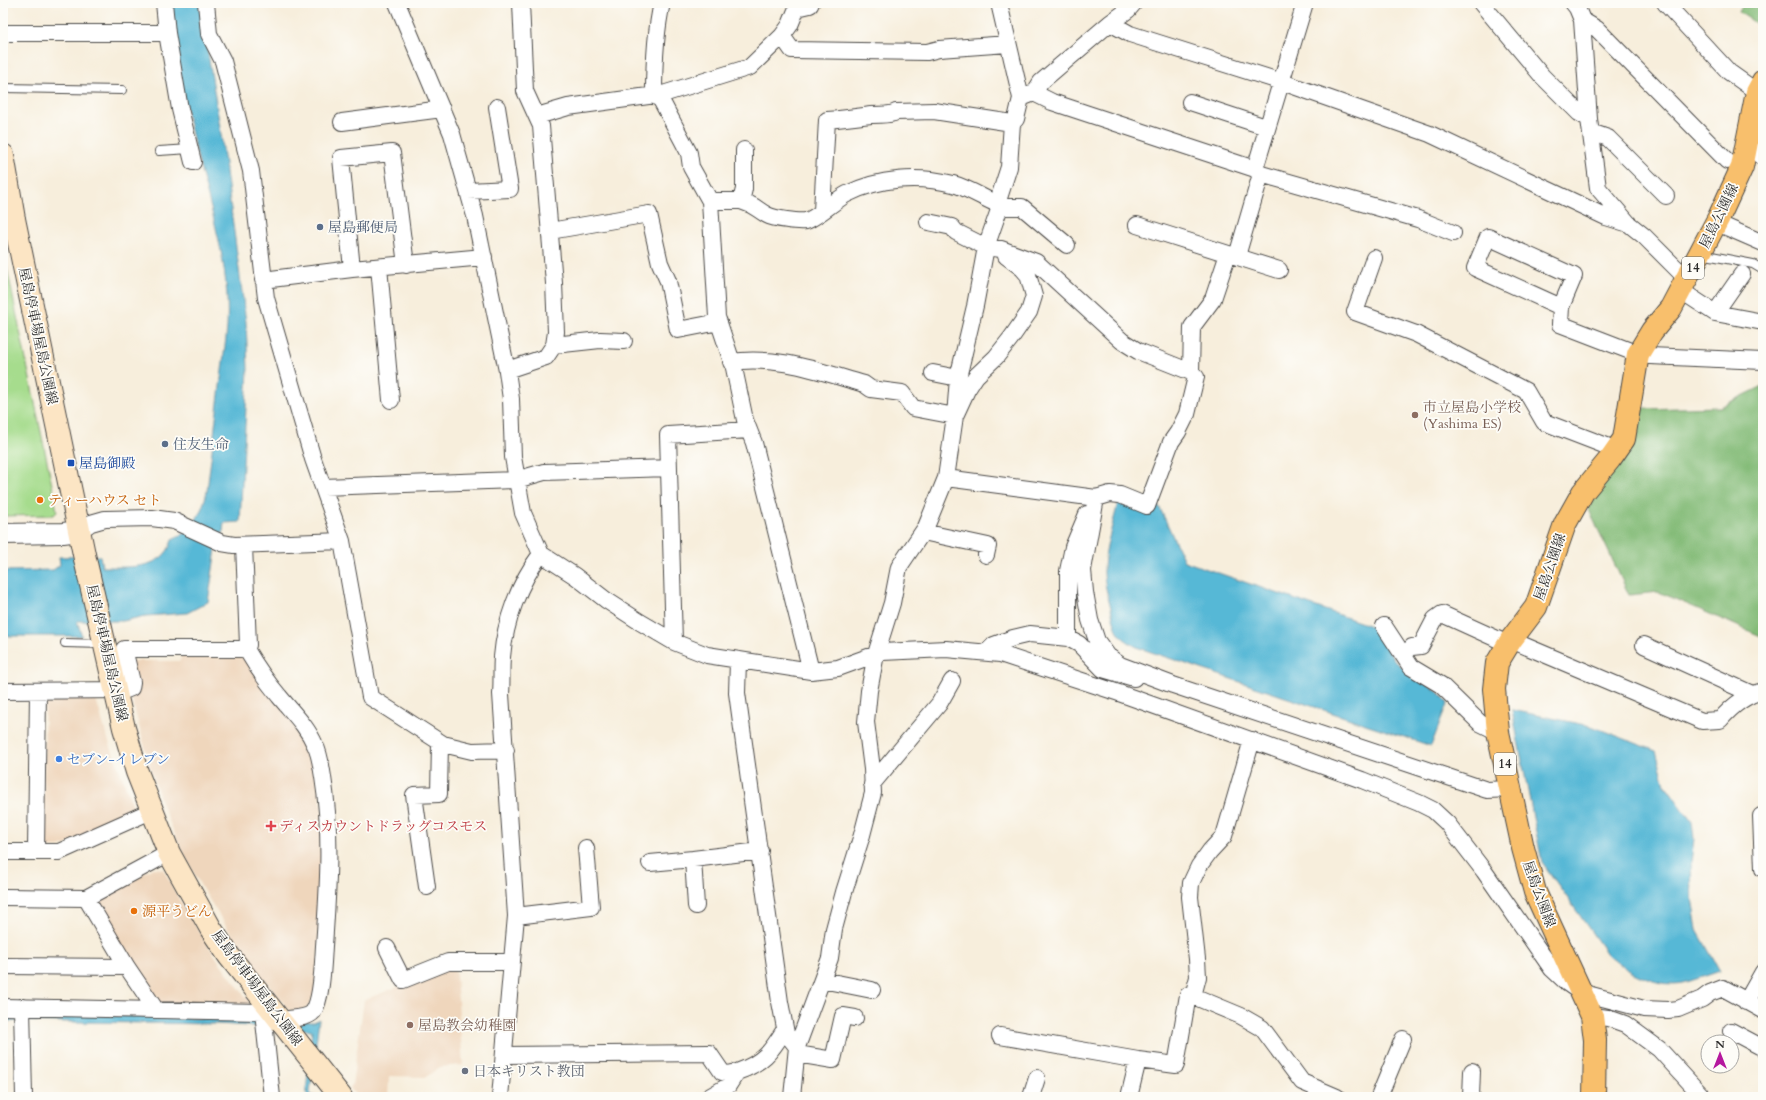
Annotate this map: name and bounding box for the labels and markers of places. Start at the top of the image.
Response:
place label: 屋島郵便局 [328,218,398,237]
marker: 屋島郵便局 [315,222,325,232]
place label: 市立屋島小学校 (Yashima ES) [1423,398,1521,433]
marker: 市立屋島小学校 (Yashima ES) [1410,410,1420,420]
place label: 住友生命 [173,435,229,454]
marker: 住友生命 [160,439,170,449]
place label: 屋島御殿 [79,454,135,473]
marker: 屋島御殿 [66,458,76,468]
place label: ティーハウス セト [48,491,162,510]
marker: ティーハウス セト [35,495,45,505]
place label: セブン-イレブン [67,750,170,769]
marker: セブン-イレブン [54,754,64,764]
place label: ディスカウントドラッグコスモス [279,817,487,836]
marker: ディスカウントドラッグコスモス [266,821,276,831]
place label: 源平うどん [142,902,212,921]
marker: 源平うどん [129,906,139,916]
place label: 屋島教会幼稚園 [418,1016,516,1035]
marker: 屋島教会幼稚園 [405,1020,415,1030]
place label: 日本キリスト教団 [473,1062,585,1081]
marker: 日本キリスト教団 [460,1066,470,1076]

